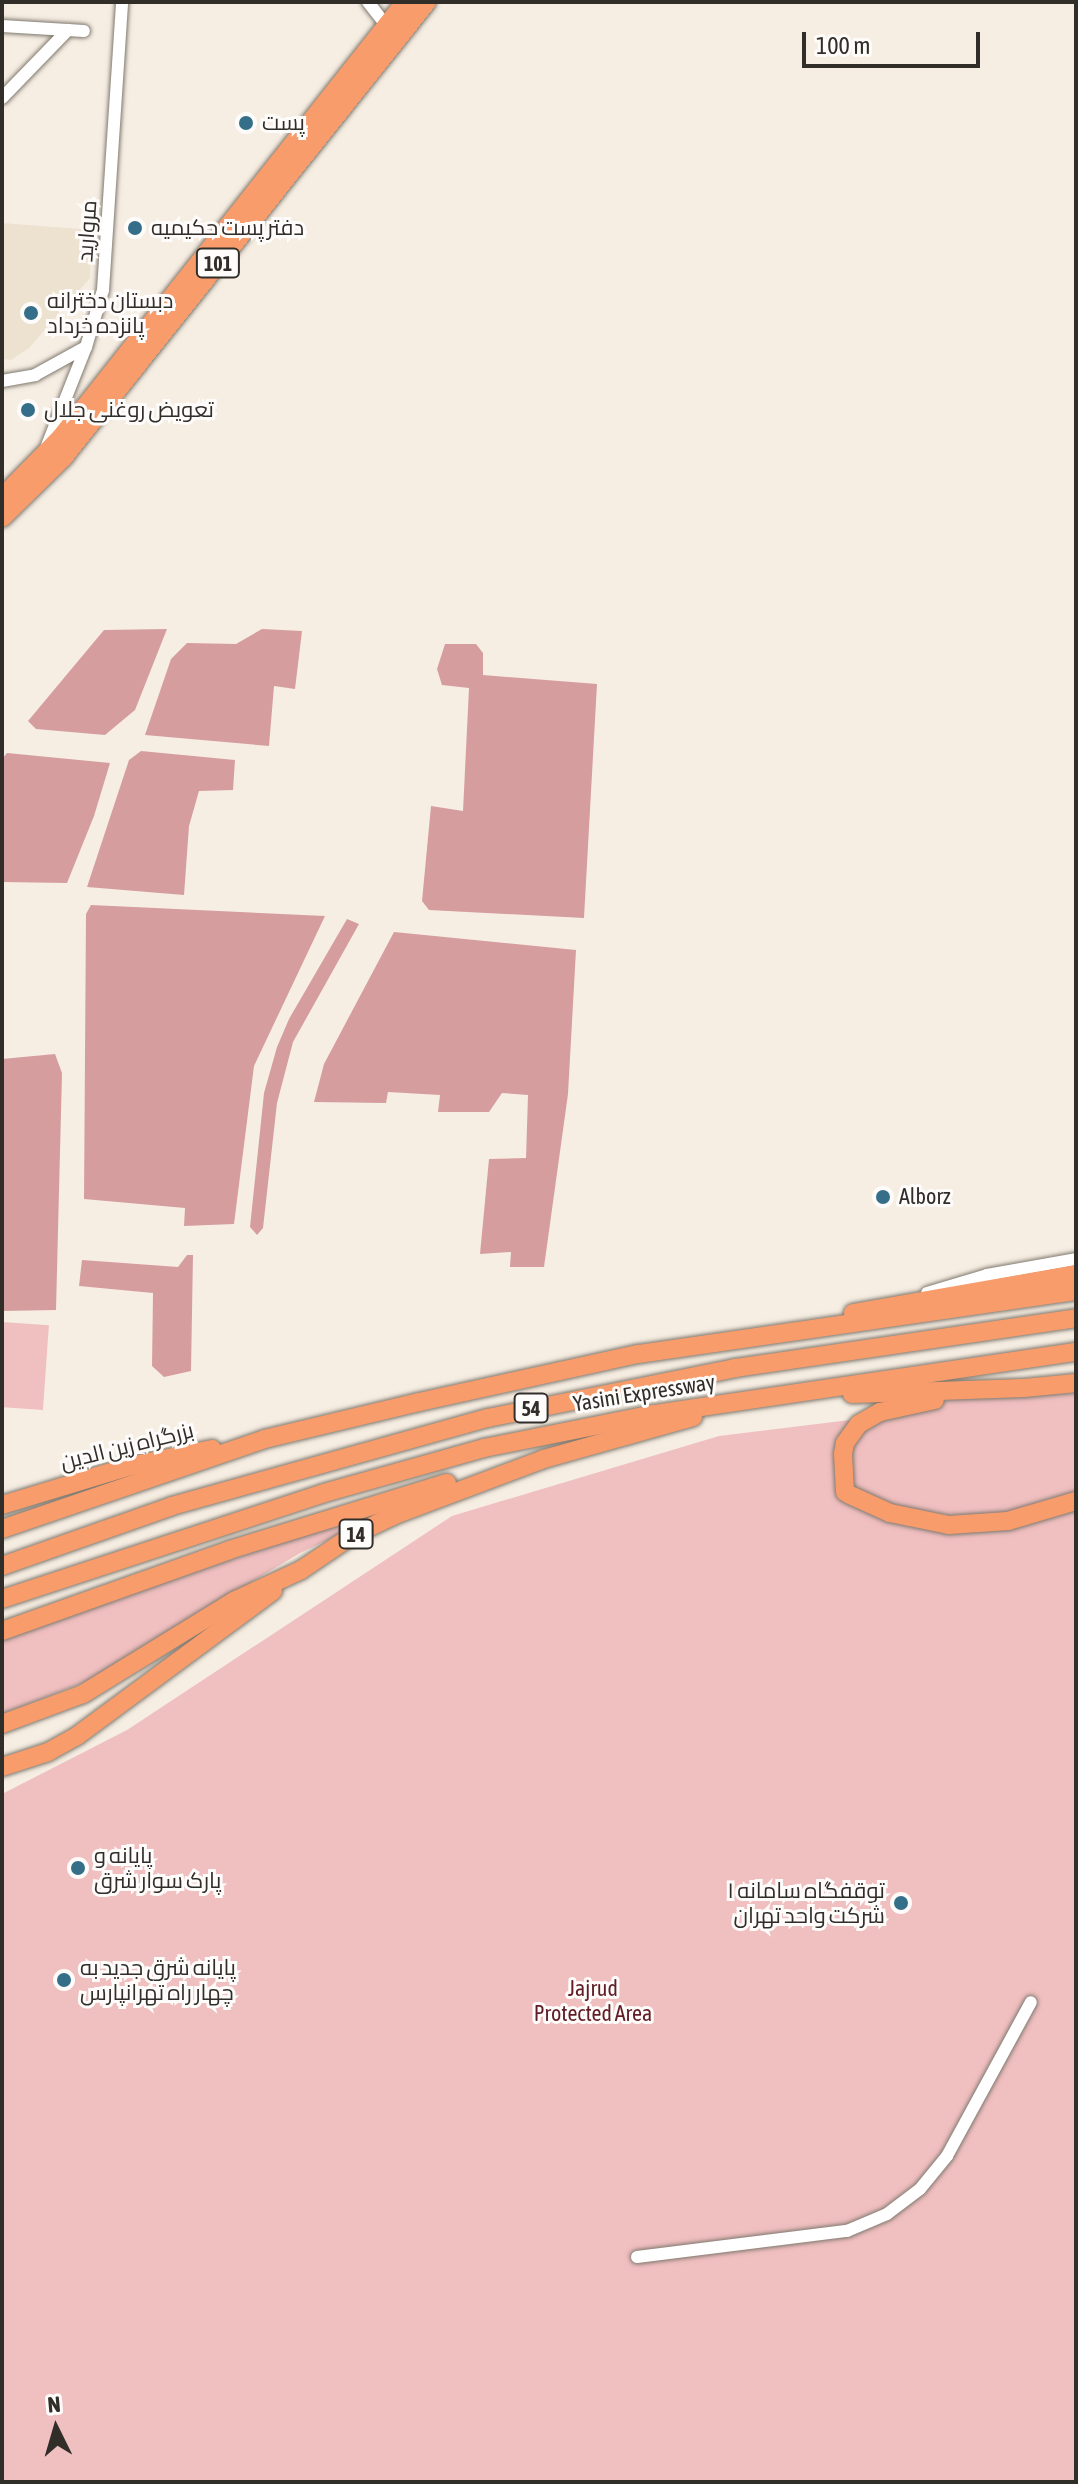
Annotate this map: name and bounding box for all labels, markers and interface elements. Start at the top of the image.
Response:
scale bar [806,16,984,66]
text: 100 m [816,32,870,59]
place label: پست [262,110,305,136]
marker: پست [237,114,255,132]
street label: مروارید [72,199,102,263]
place label: دفتر پست حکیمیه [151,215,304,241]
marker: دفتر پست حکیمیه [126,219,144,237]
road number: 101 [194,247,242,279]
place label: دبستان دخترانه پانزده خرداد [47,287,173,338]
marker: دبستان دخترانه پانزده خرداد [22,304,40,322]
place label: تعویض روغنی جلال [44,397,214,423]
marker: تعویض روغنی جلال [19,401,37,419]
place label: Alborz [899,1184,951,1210]
marker: Alborz [874,1188,892,1206]
street label: Yasini Expressway [571,1369,717,1417]
road number: 54 [513,1392,549,1424]
street label: بزرگراه زین الدین [58,1417,196,1475]
road number: 14 [338,1518,374,1550]
place label: پایانه و پارک‌ سوار شرق [94,1842,221,1894]
marker: پایانه و پارک‌ سوار شرق [69,1859,87,1877]
place label: توقفگاه سامانه ۱ شرکت واحد تهران [727,1877,885,1928]
marker: توقفگاه سامانه ۱ شرکت واحد تهران [892,1894,910,1912]
place label: پایانه شرق جدید به چهار راه تهرانپارس [80,1954,236,2006]
marker: پایانه شرق جدید به چهار راه تهرانپارس [55,1971,73,1989]
park label: Jajrud Protected Area [534,1975,652,2026]
north arrow [16,2388,96,2468]
text: N [46,2391,62,2418]

